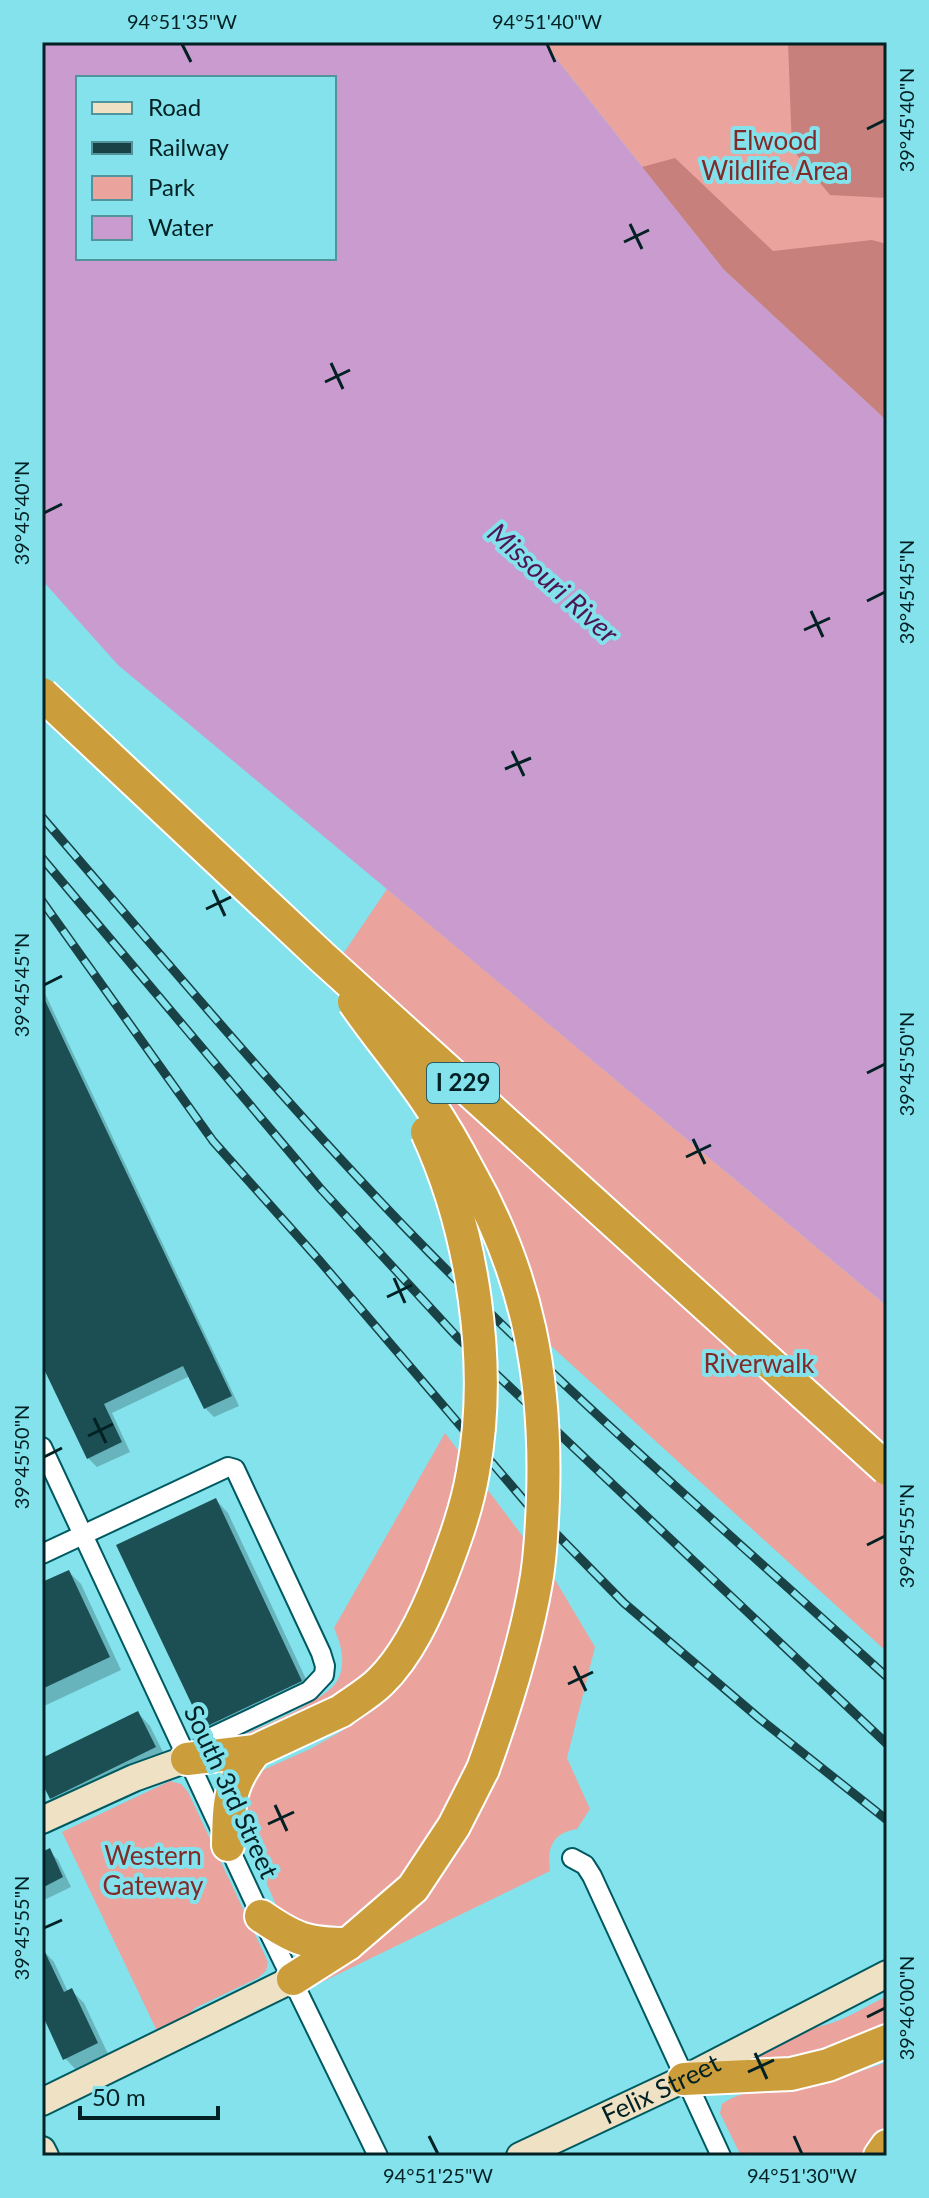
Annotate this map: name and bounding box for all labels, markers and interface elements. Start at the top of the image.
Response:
text: 94°51'35"W [127,9,237,33]
text: 94°51'40"W [492,9,602,33]
text: 39°45'40"N [894,68,918,172]
legend [76,76,336,260]
text: Road [148,92,201,121]
park label: Elwood Wildlife Area [701,124,849,186]
text: Railway [148,132,230,161]
text: Park [148,172,196,201]
text: Water [148,212,213,241]
text: 39°45'40"N [9,461,33,565]
water label: Missouri River [482,515,626,650]
text: 39°45'45"N [894,540,918,644]
text: 39°45'45"N [9,933,33,1037]
text: 39°45'50"N [894,1012,918,1116]
road number: I 229 [427,1063,499,1103]
park label: Riverwalk [703,1347,815,1379]
text: 39°45'50"N [9,1405,33,1509]
text: 39°45'55"N [894,1484,918,1588]
street label: South 3rd Street [178,1700,286,1884]
park label: Western Gateway [103,1839,204,1901]
text: 39°45'55"N [9,1876,33,1980]
text: 39°46'00"N [894,1956,918,2060]
street label: Felix Street [596,2046,726,2130]
scale bar [80,2070,218,2120]
text: 50 m [92,2082,146,2111]
text: 94°51'25"W [383,2163,493,2187]
text: 94°51'30"W [747,2163,857,2187]

